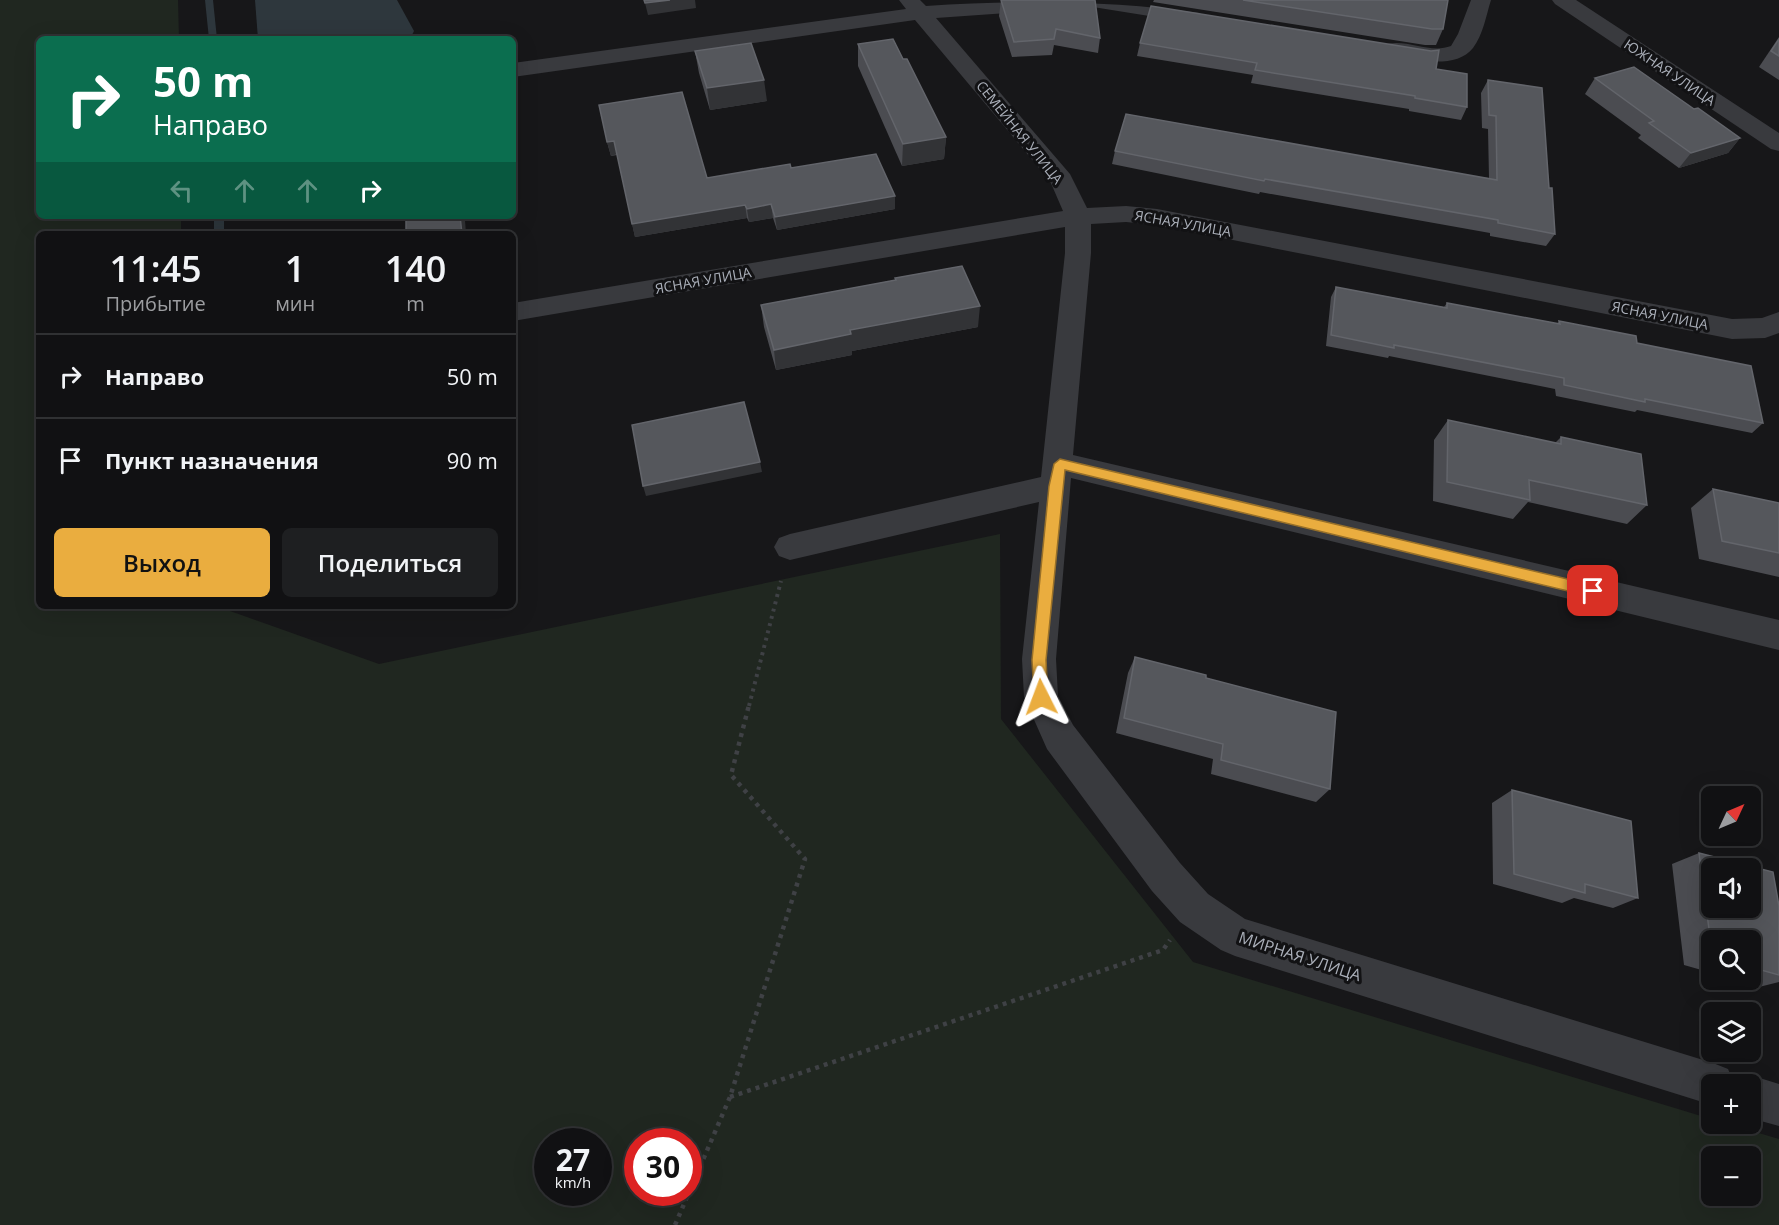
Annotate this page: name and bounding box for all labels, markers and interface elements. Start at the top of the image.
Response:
street label: ЮЖНАЯ УЛИЦА [1621,34,1720,110]
text: 50 m [153,52,253,109]
icon: right [54,60,132,138]
street label: СЕМЕЙНАЯ УЛИЦА [972,76,1068,188]
text: Направо [153,106,268,143]
icon: left [165,174,198,207]
icon: ahead [228,174,261,207]
icon: ahead [291,174,324,207]
icon: right [354,174,387,207]
street label: ЯСНАЯ УЛИЦА [1133,205,1233,241]
text: 11:45 [109,244,202,293]
text: 1 [285,244,305,293]
text: 140 [385,244,446,293]
street label: ЯСНАЯ УЛИЦА [653,262,753,298]
text: Прибытие [106,290,206,317]
text: мин [275,290,315,317]
text: m [406,290,425,317]
street label: ЯСНАЯ УЛИЦА [1610,296,1710,334]
icon: right [54,360,87,393]
text: Направо [105,361,204,391]
text: 50 m [447,361,498,391]
icon: arrive [54,444,87,477]
text: Пункт назначения [105,445,319,475]
text: 90 m [447,445,498,475]
button: Выход [54,528,270,597]
button: Поделиться [282,528,498,597]
pin [1567,565,1618,616]
icon: arrive [1576,574,1609,607]
position arrow [1009,665,1073,729]
north arrow [1701,786,1761,846]
map controls [1701,786,1761,1206]
button: sound [1701,858,1761,918]
street label: МИРНАЯ УЛИЦА [1236,926,1365,986]
button: search [1701,930,1761,990]
button: layers [1701,1002,1761,1062]
button: + [1701,1074,1761,1134]
speed limit sign: 30 [624,1128,702,1206]
text: 27 [556,1139,590,1180]
button: − [1701,1146,1761,1206]
text: km/h [555,1172,591,1192]

